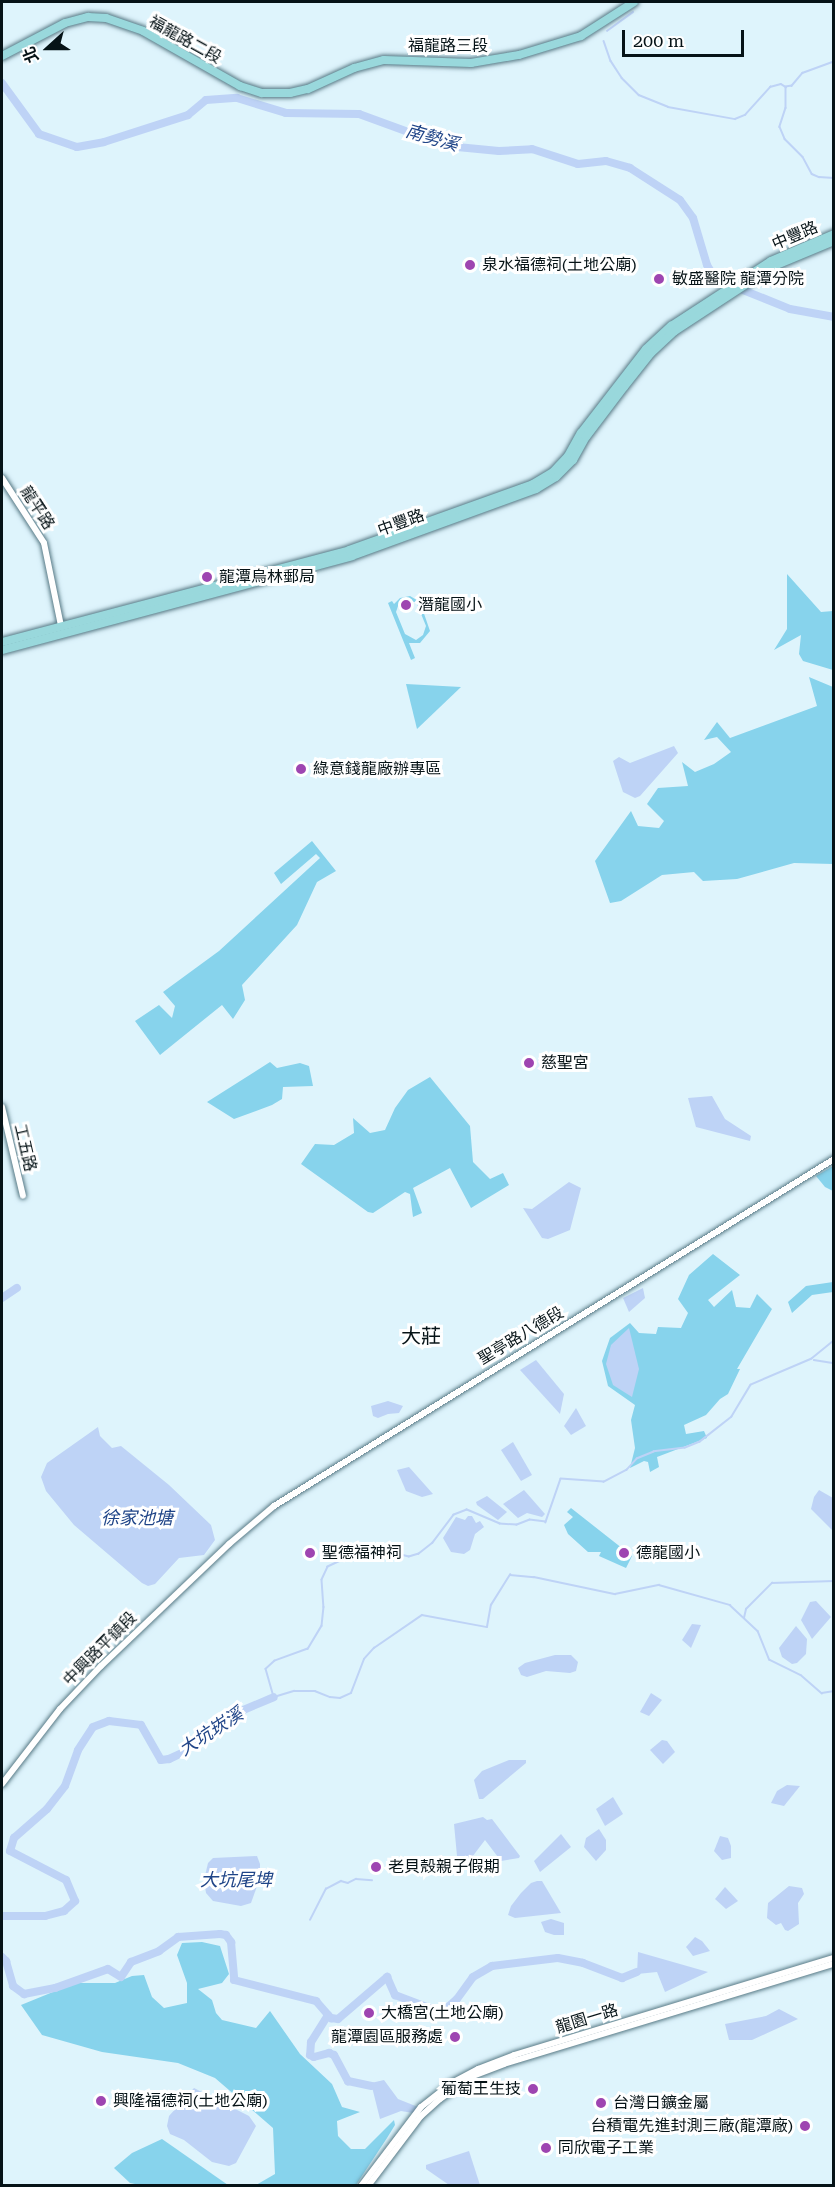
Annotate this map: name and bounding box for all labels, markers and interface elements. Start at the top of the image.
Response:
street label: 福龍路二段 [145,12,225,68]
north arrow [18,18,78,78]
scale bar [625,18,746,56]
text: 200 m [633,30,684,51]
street label: 福龍路三段 [408,36,488,56]
text: 北 [19,44,42,66]
water label: 南勢溪 [403,120,461,156]
street label: 中豐路 [769,218,821,254]
place label: 泉水福德祠(土地公廟) [482,255,636,275]
marker: 泉水福德祠(土地公廟) [463,258,477,272]
place label: 敏盛醫院 龍潭分院 [672,269,804,289]
marker: 敏盛醫院 龍潭分院 [650,270,668,288]
street label: 龍平路 [16,483,58,533]
street label: 中豐路 [375,506,427,540]
place label: 龍潭烏林郵局 [219,567,315,587]
marker: 龍潭烏林郵局 [200,570,214,584]
place label: 潛龍國小 [418,595,482,615]
marker: 潛龍國小 [399,598,413,612]
place label: 綠意錢龍廠辦專區 [313,759,441,779]
marker: 綠意錢龍廠辦專區 [294,762,308,776]
place label: 慈聖宮 [541,1053,589,1073]
marker: 慈聖宮 [522,1056,536,1070]
street label: 工五路 [10,1122,40,1174]
street label: 聖亭路八德段 [475,1303,567,1369]
district label: 大莊 [401,1324,441,1348]
water label: 徐家池塘 [101,1507,173,1529]
place label: 聖德福神祠 [322,1543,402,1563]
place label: 德龍國小 [636,1543,700,1563]
marker: 聖德福神祠 [303,1546,317,1560]
marker: 德龍國小 [617,1546,631,1560]
street label: 中興路平鎮段 [59,1608,141,1690]
water label: 大坑崁溪 [175,1703,247,1761]
place label: 老貝殼親子假期 [388,1857,500,1877]
marker: 老貝殼親子假期 [369,1860,383,1874]
water label: 大坑尾埤 [200,1869,272,1891]
street label: 龍園一路 [554,2000,620,2038]
place label: 大橋宮(土地公廟) [381,2003,503,2023]
marker: 大橋宮(土地公廟) [362,2006,376,2020]
place label: 龍潭園區服務處 [331,2027,443,2047]
marker: 龍潭園區服務處 [448,2030,462,2044]
place label: 葡萄王生技 [441,2079,521,2099]
marker: 葡萄王生技 [526,2082,540,2096]
place label: 興隆福德祠(土地公廟) [113,2091,267,2111]
place label: 台灣日鑛金屬 [613,2093,709,2113]
marker: 興隆福德祠(土地公廟) [94,2094,108,2108]
marker: 台灣日鑛金屬 [594,2096,608,2110]
place label: 台積電先進封測三廠(龍潭廠) [591,2116,793,2136]
marker: 台積電先進封測三廠(龍潭廠) [798,2119,812,2133]
place label: 同欣電子工業 [558,2138,654,2158]
marker: 同欣電子工業 [539,2141,553,2155]

